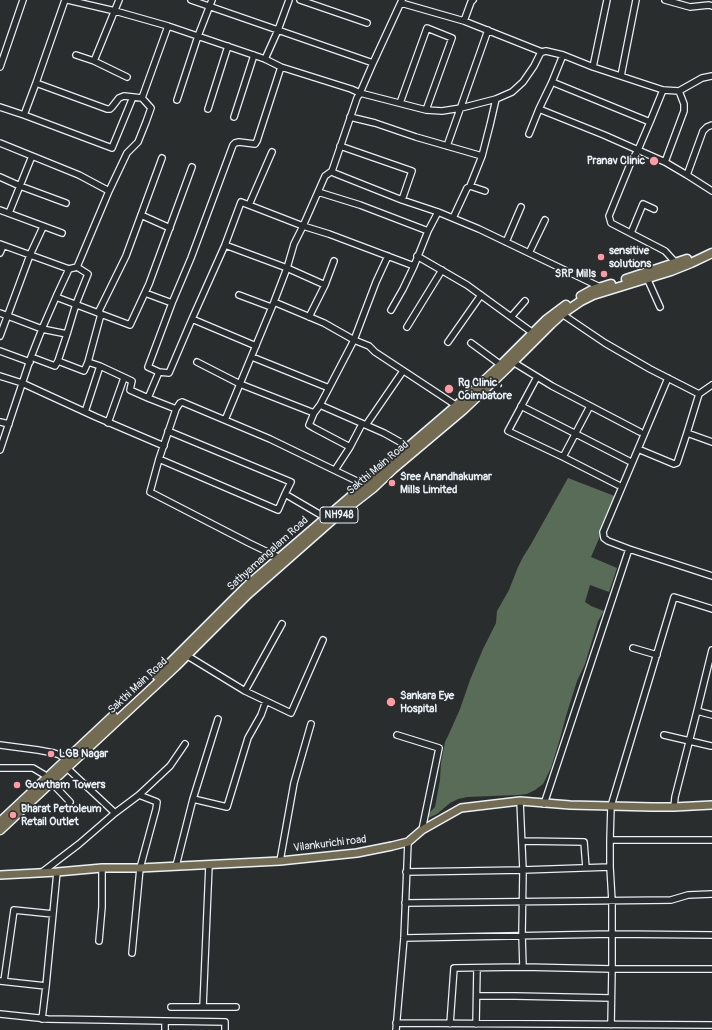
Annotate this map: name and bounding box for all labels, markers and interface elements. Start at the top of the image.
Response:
place label: Pranav Clinic [587,154,645,168]
marker: Pranav Clinic [648,155,660,167]
place label: sensitive solutions [609,244,651,270]
marker: sensitive solutions [596,252,606,262]
place label: SRP Mills [555,267,596,281]
marker: SRP Mills [599,269,609,279]
place label: Rg Clinic , Coimbatore [458,376,512,402]
marker: Rg Clinic , Coimbatore [443,383,455,395]
street label: Sakthi Main Road [344,438,412,498]
place label: Sree Anandhakumar Mills Limited [400,470,492,496]
marker: Sree Anandhakumar Mills Limited [387,478,397,488]
road number: NH948 [320,507,358,523]
street label: Sathyamangalam Road [225,514,311,594]
street label: Sakthi Main Road [106,655,170,717]
place label: Sankara Eye Hospital [400,689,454,715]
marker: Sankara Eye Hospital [385,696,397,708]
place label: LGB Nagar [59,747,108,761]
marker: LGB Nagar [46,749,56,759]
place label: Gowtham Towers [25,778,105,792]
marker: Gowtham Towers [12,780,22,790]
place label: Bharat Petroleum Retail Outlet [21,802,102,828]
marker: Bharat Petroleum Retail Outlet [8,810,18,820]
street label: Vilankurichi road [293,833,367,855]

